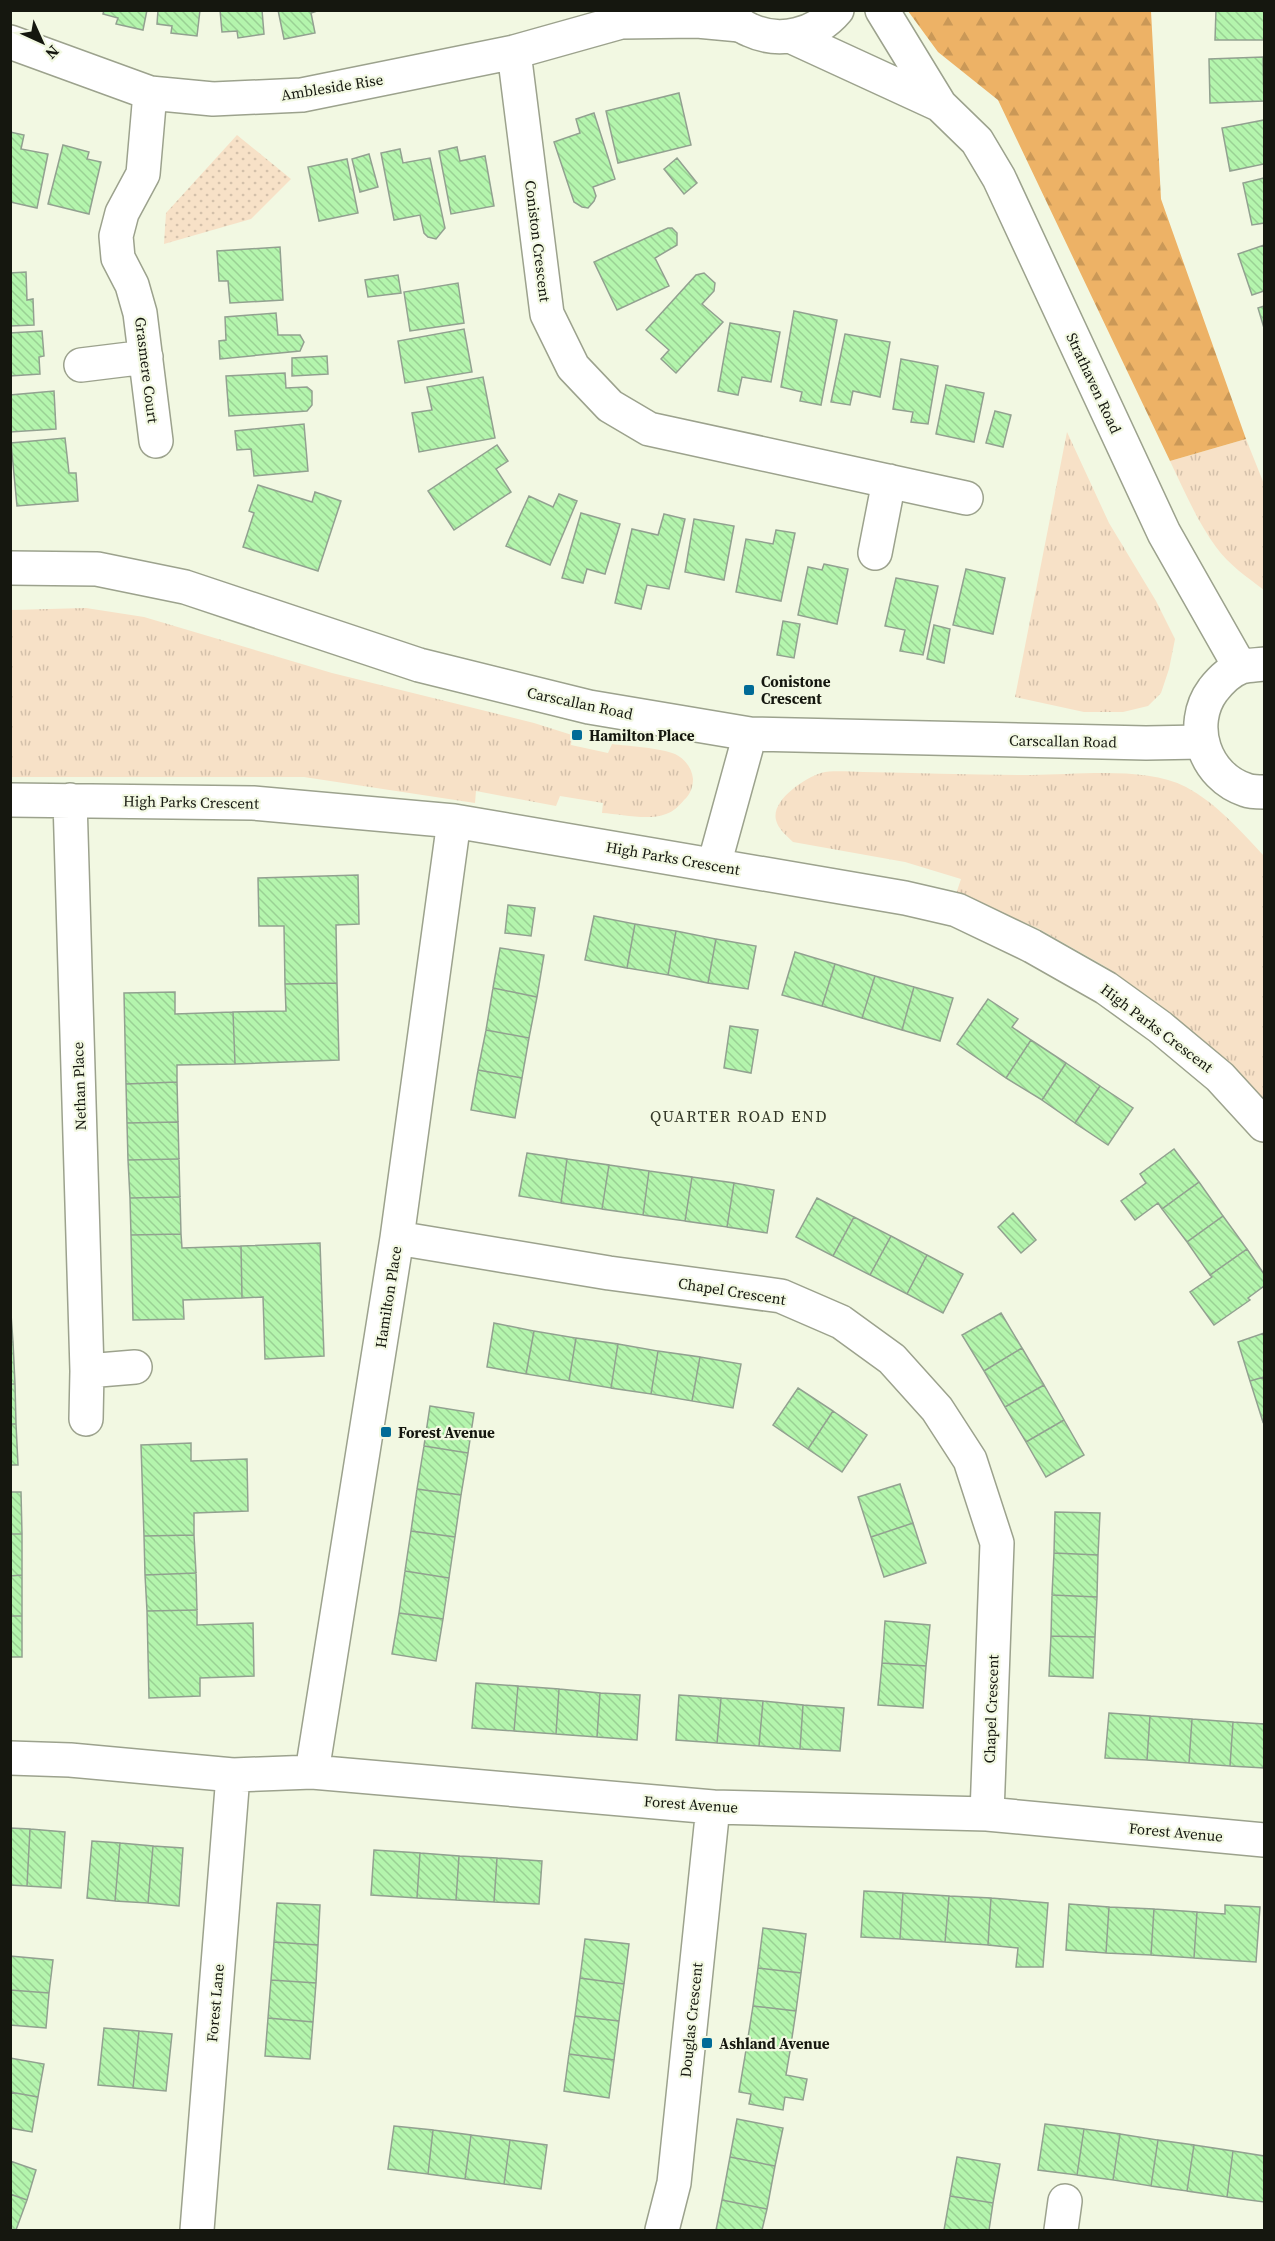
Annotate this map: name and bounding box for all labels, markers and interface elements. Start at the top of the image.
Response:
north arrow [12,12,72,72]
text: N [40,41,65,65]
street label: Ambleside Rise [279,69,385,105]
street label: Coniston Crescent [520,179,556,303]
street label: Grasmere Court [130,316,164,424]
street label: Strathaven Road [1061,329,1127,437]
place label: Conistone Crescent [761,671,831,709]
street label: Carscallan Road [525,682,635,725]
marker: Conistone Crescent [742,683,756,697]
place label: Hamilton Place [589,725,695,746]
marker: Hamilton Place [570,728,584,742]
street label: Carscallan Road [1009,730,1117,752]
street label: High Parks Crescent [123,790,259,814]
street label: High Parks Crescent [604,836,742,880]
street label: High Parks Crescent [1096,979,1218,1077]
street label: Nethan Place [67,1041,91,1130]
district label: QUARTER ROAD END [650,1105,828,1127]
street label: Hamilton Place [370,1244,406,1350]
street label: Chapel Crescent [677,1272,787,1310]
place label: Forest Avenue [398,1422,495,1443]
marker: Forest Avenue [379,1425,393,1439]
street label: Chapel Crescent [979,1654,1003,1764]
street label: Forest Avenue [643,1790,739,1818]
street label: Forest Avenue [1128,1817,1224,1847]
street label: Douglas Crescent [675,1961,707,2079]
street label: Forest Lane [201,1963,229,2043]
place label: Ashland Avenue [719,2033,830,2054]
marker: Ashland Avenue [700,2036,714,2050]

